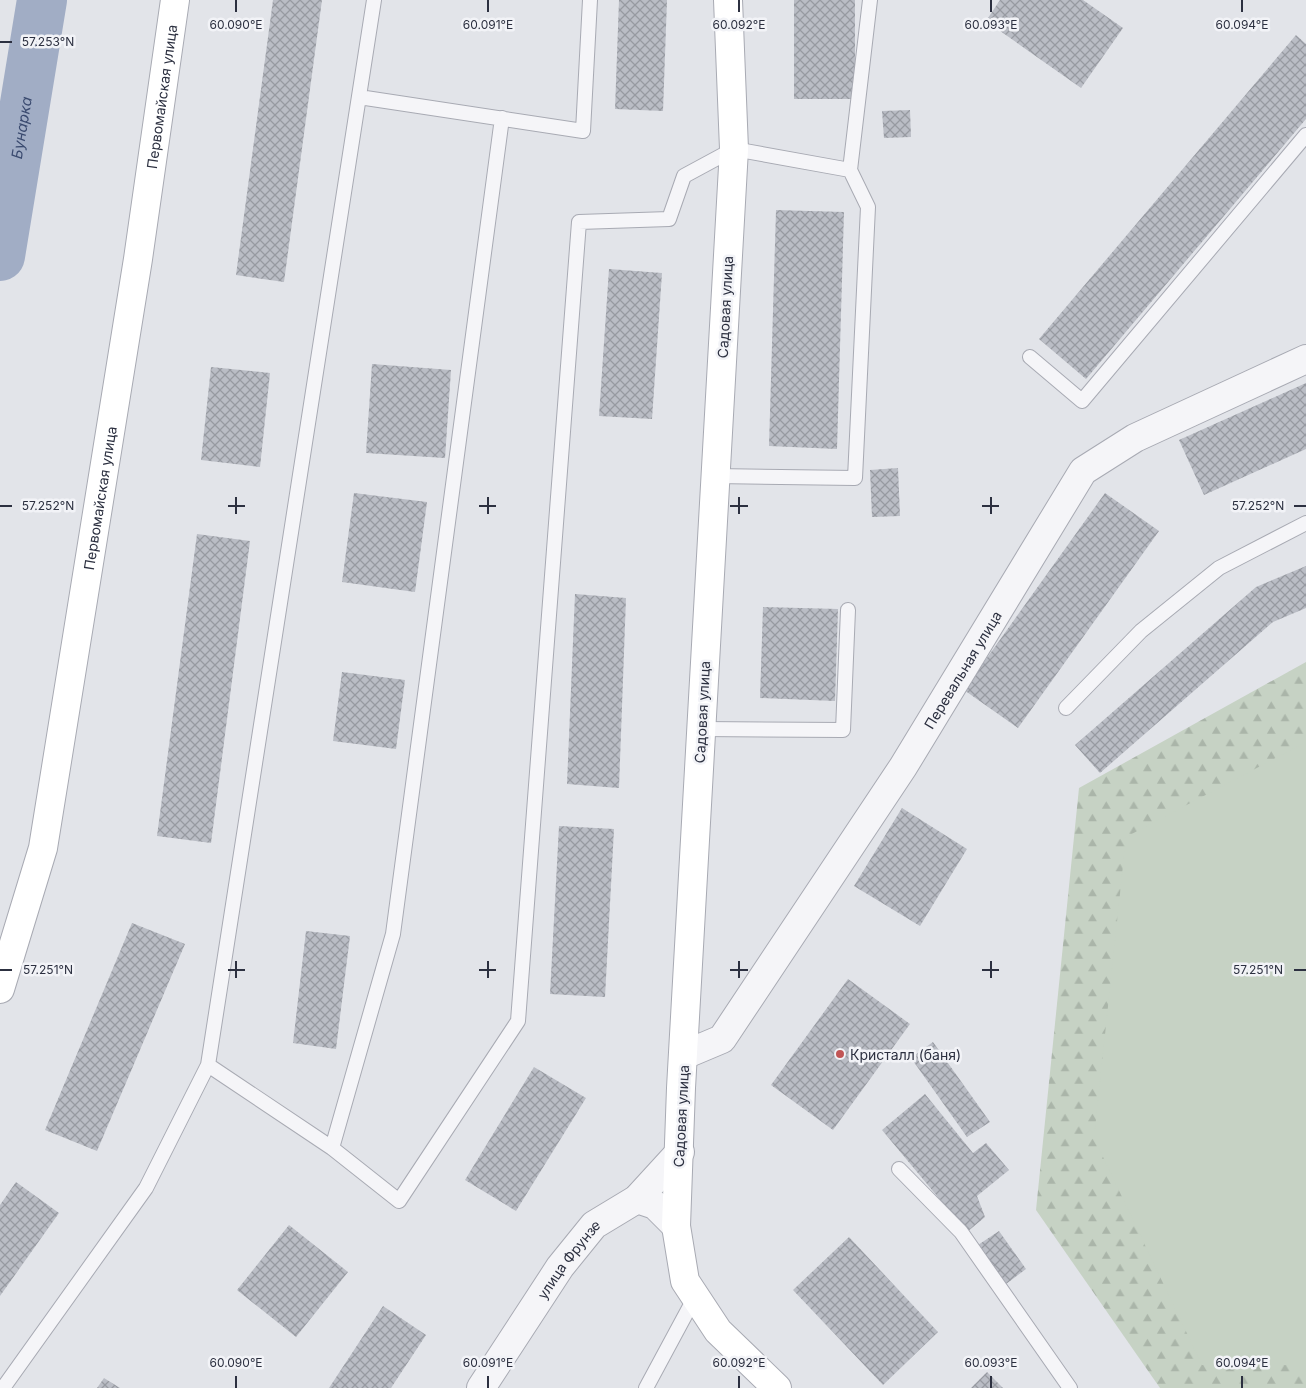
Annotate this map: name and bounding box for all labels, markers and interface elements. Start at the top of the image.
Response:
text: 60.090°E [209,17,263,32]
text: 60.091°E [463,17,513,32]
text: 60.092°E [713,17,765,32]
text: 60.093°E [965,17,1017,32]
text: 60.094°E [1215,17,1269,32]
street label: Первомайская улица [142,23,180,170]
text: 57.253°N [22,34,74,49]
water label: Бунарка [7,95,36,160]
street label: Садовая улица [714,255,736,359]
street label: Первомайская улица [79,425,119,571]
text: 57.252°N [22,498,74,513]
text: 57.252°N [1232,498,1284,513]
street label: Перевальная улица [920,608,1005,732]
street label: Садовая улица [691,660,713,764]
text: 57.251°N [23,962,73,977]
text: 57.251°N [1233,962,1283,977]
place label: Кристалл (баня) [850,1046,961,1063]
marker: Кристалл (баня) [834,1048,846,1060]
street label: Садовая улица [670,1064,692,1168]
street label: улица Фрунзе [533,1215,603,1302]
text: 60.090°E [209,1355,263,1370]
text: 60.091°E [463,1355,513,1370]
text: 60.092°E [713,1355,765,1370]
text: 60.093°E [965,1355,1017,1370]
text: 60.094°E [1215,1355,1269,1370]

